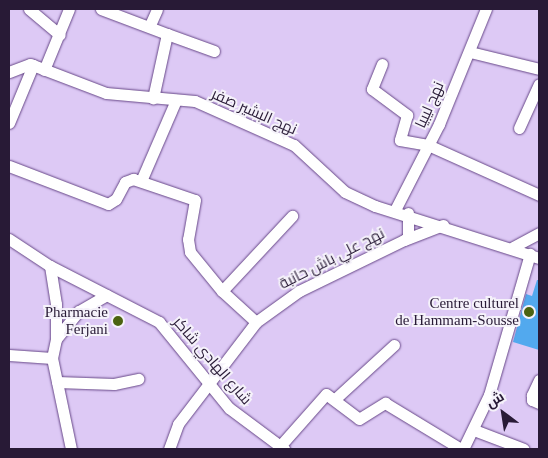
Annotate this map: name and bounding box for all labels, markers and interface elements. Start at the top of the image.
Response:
street label: نهج ليبيا [412,79,448,131]
street label: نهج البشير صفر [209,85,299,139]
street label: نهج علي باش حانبة [276,225,388,293]
place label: Centre culturel de Hammam-Sousse [395,294,519,329]
place label: Pharmacie Ferjani [45,303,108,338]
marker: Centre culturel de Hammam-Sousse [523,306,535,318]
street label: شارع الهادي شاكر [169,313,255,409]
marker: Pharmacie Ferjani [112,315,124,327]
north arrow [478,388,528,438]
text: ش [483,389,507,411]

